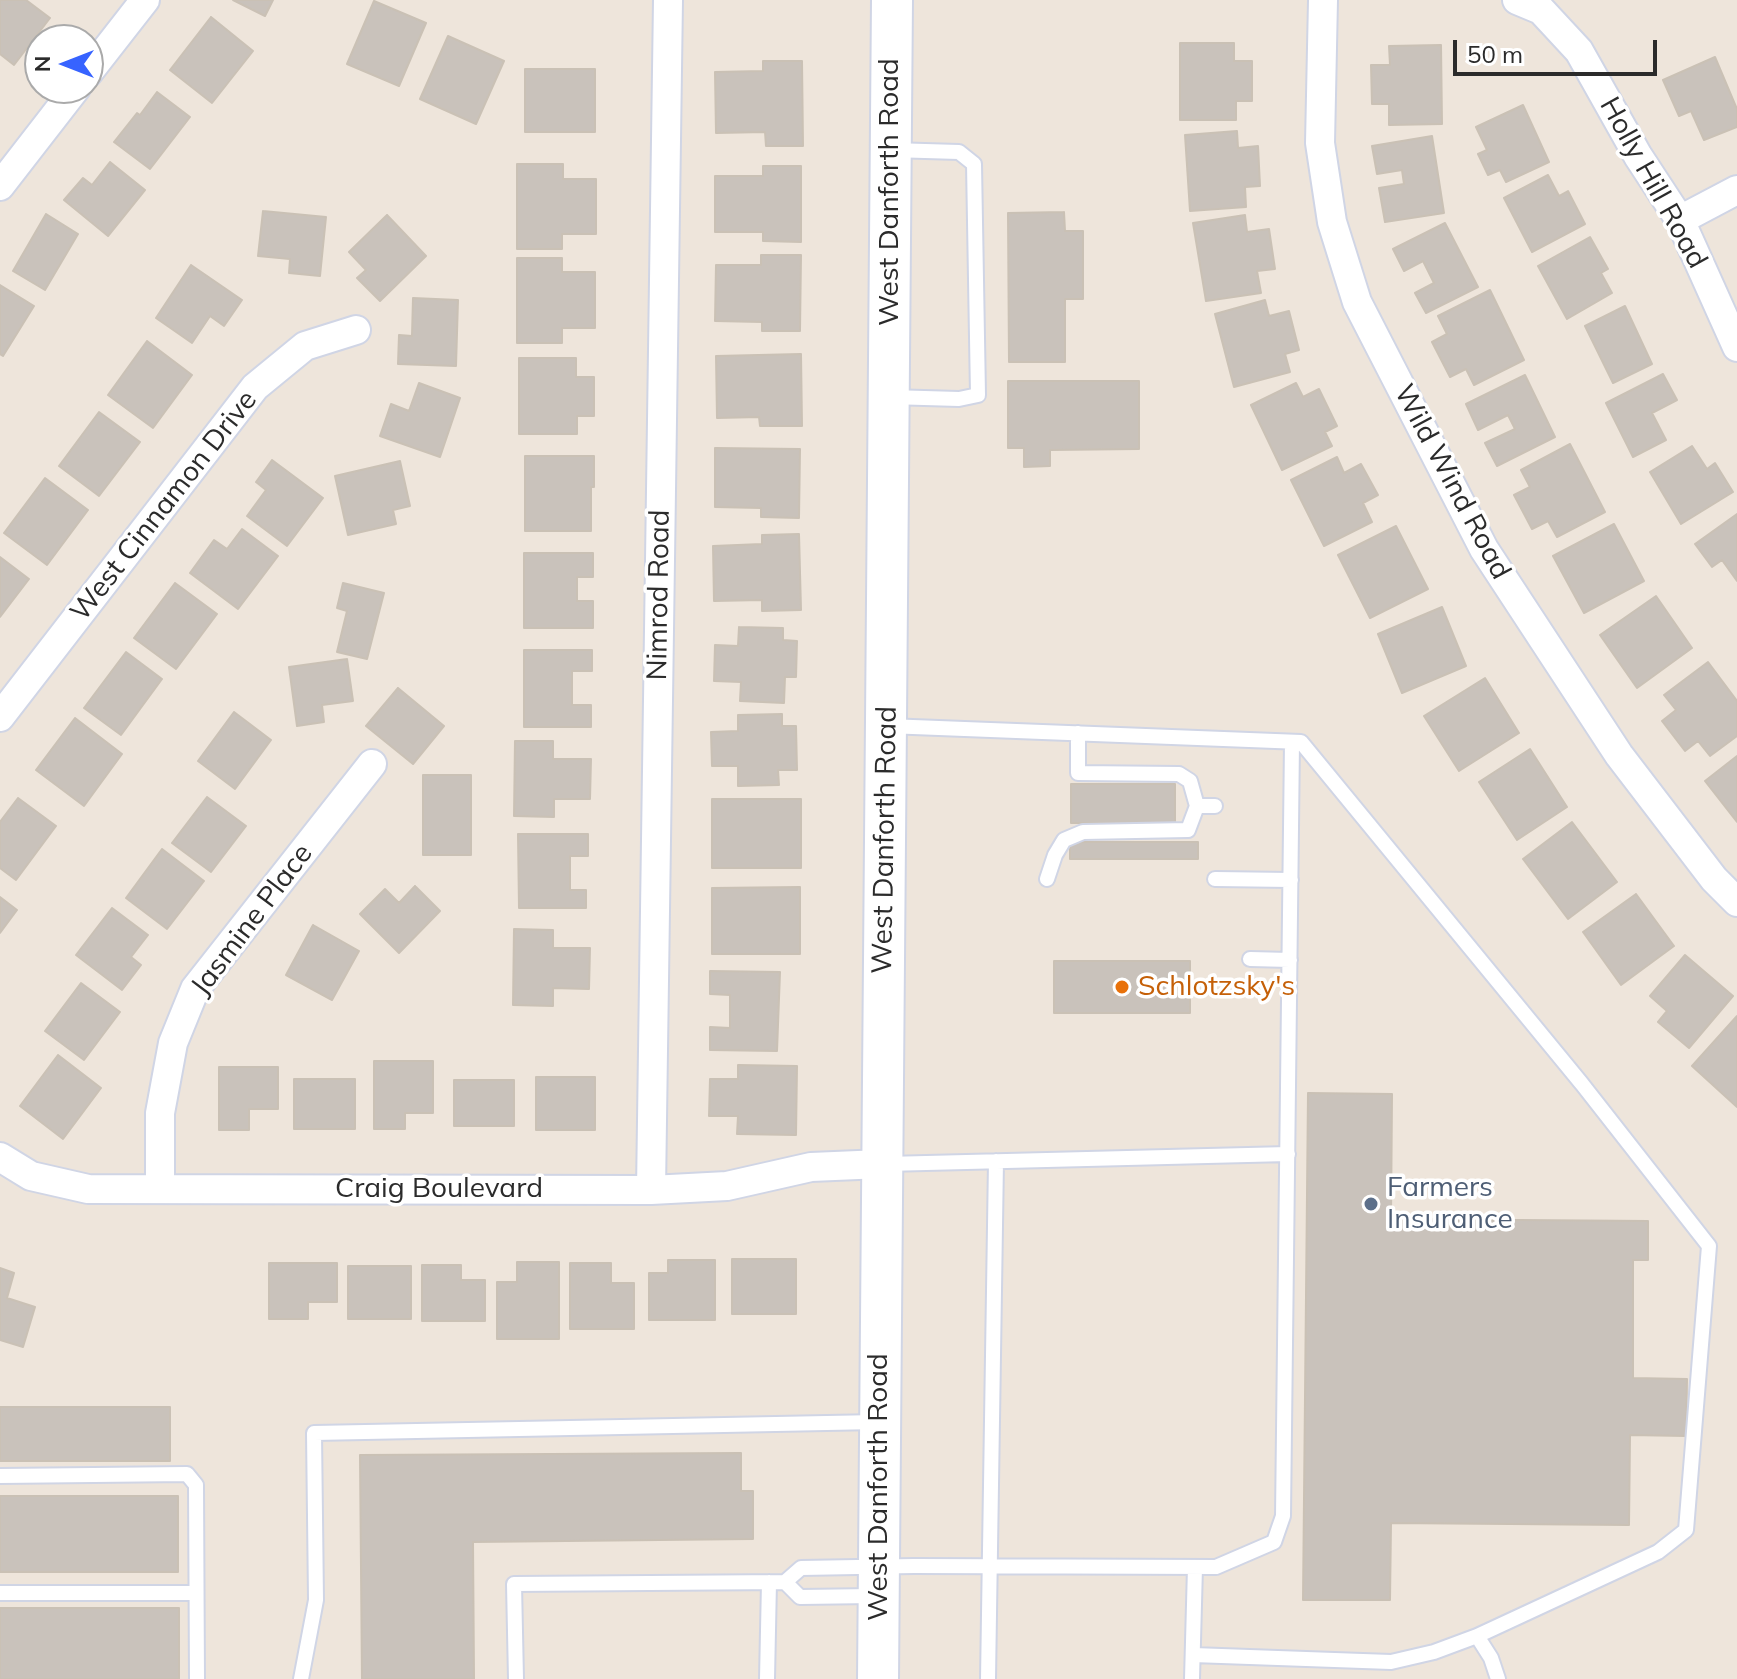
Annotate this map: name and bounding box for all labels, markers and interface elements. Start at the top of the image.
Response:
north arrow [24,24,104,104]
scale bar [1457,24,1661,74]
text: 50 m [1467,39,1523,69]
text: N [28,56,56,72]
street label: West Danforth Road [873,58,907,326]
street label: Holly Hill Road [1592,92,1714,274]
street label: Wild Wind Road [1387,379,1517,585]
street label: West Cinnamon Drive [64,384,264,628]
street label: Nimrod Road [641,509,677,681]
street label: West Danforth Road [866,706,904,974]
street label: Jasmine Place [184,838,320,1002]
place label: Schlotzsky's [1138,970,1295,1004]
marker: Schlotzsky's [1113,978,1131,996]
place label: Farmers Insurance [1387,1171,1513,1237]
street label: Craig Boulevard [335,1172,543,1206]
marker: Farmers Insurance [1362,1195,1380,1213]
street label: West Danforth Road [862,1353,896,1621]

